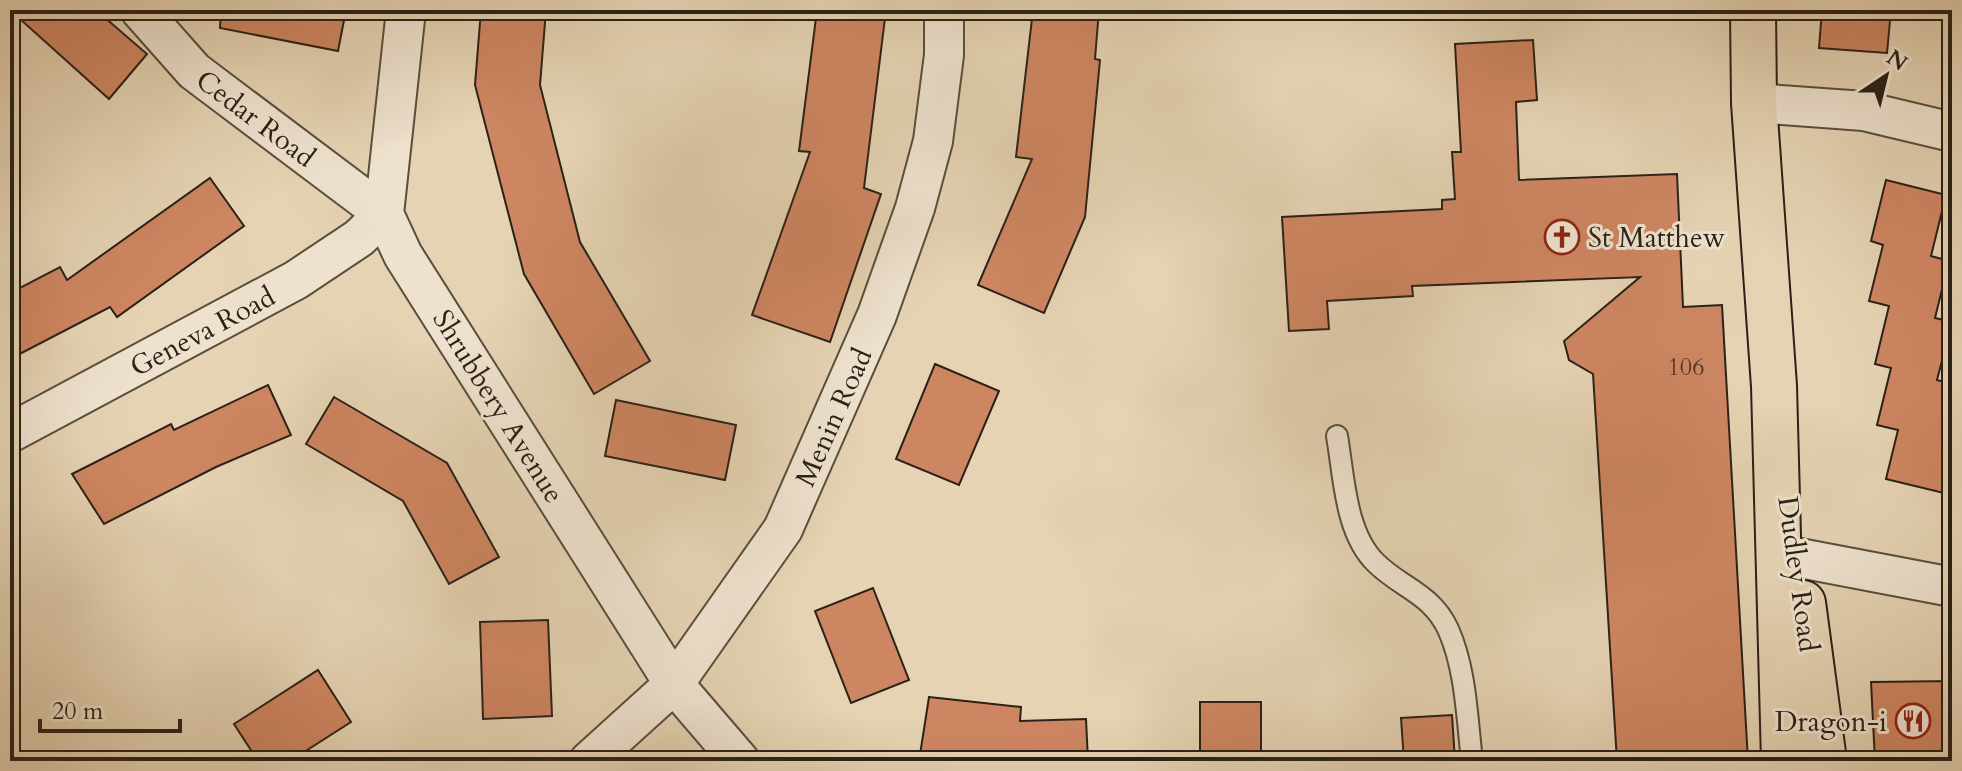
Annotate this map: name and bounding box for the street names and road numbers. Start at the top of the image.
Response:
street label: Cedar Road [188,61,323,176]
street label: Geneva Road [123,278,282,386]
street label: Shrubbery Avenue [423,303,573,510]
street label: Menin Road [786,342,881,493]
street label: Dudley Road [1768,494,1828,654]

